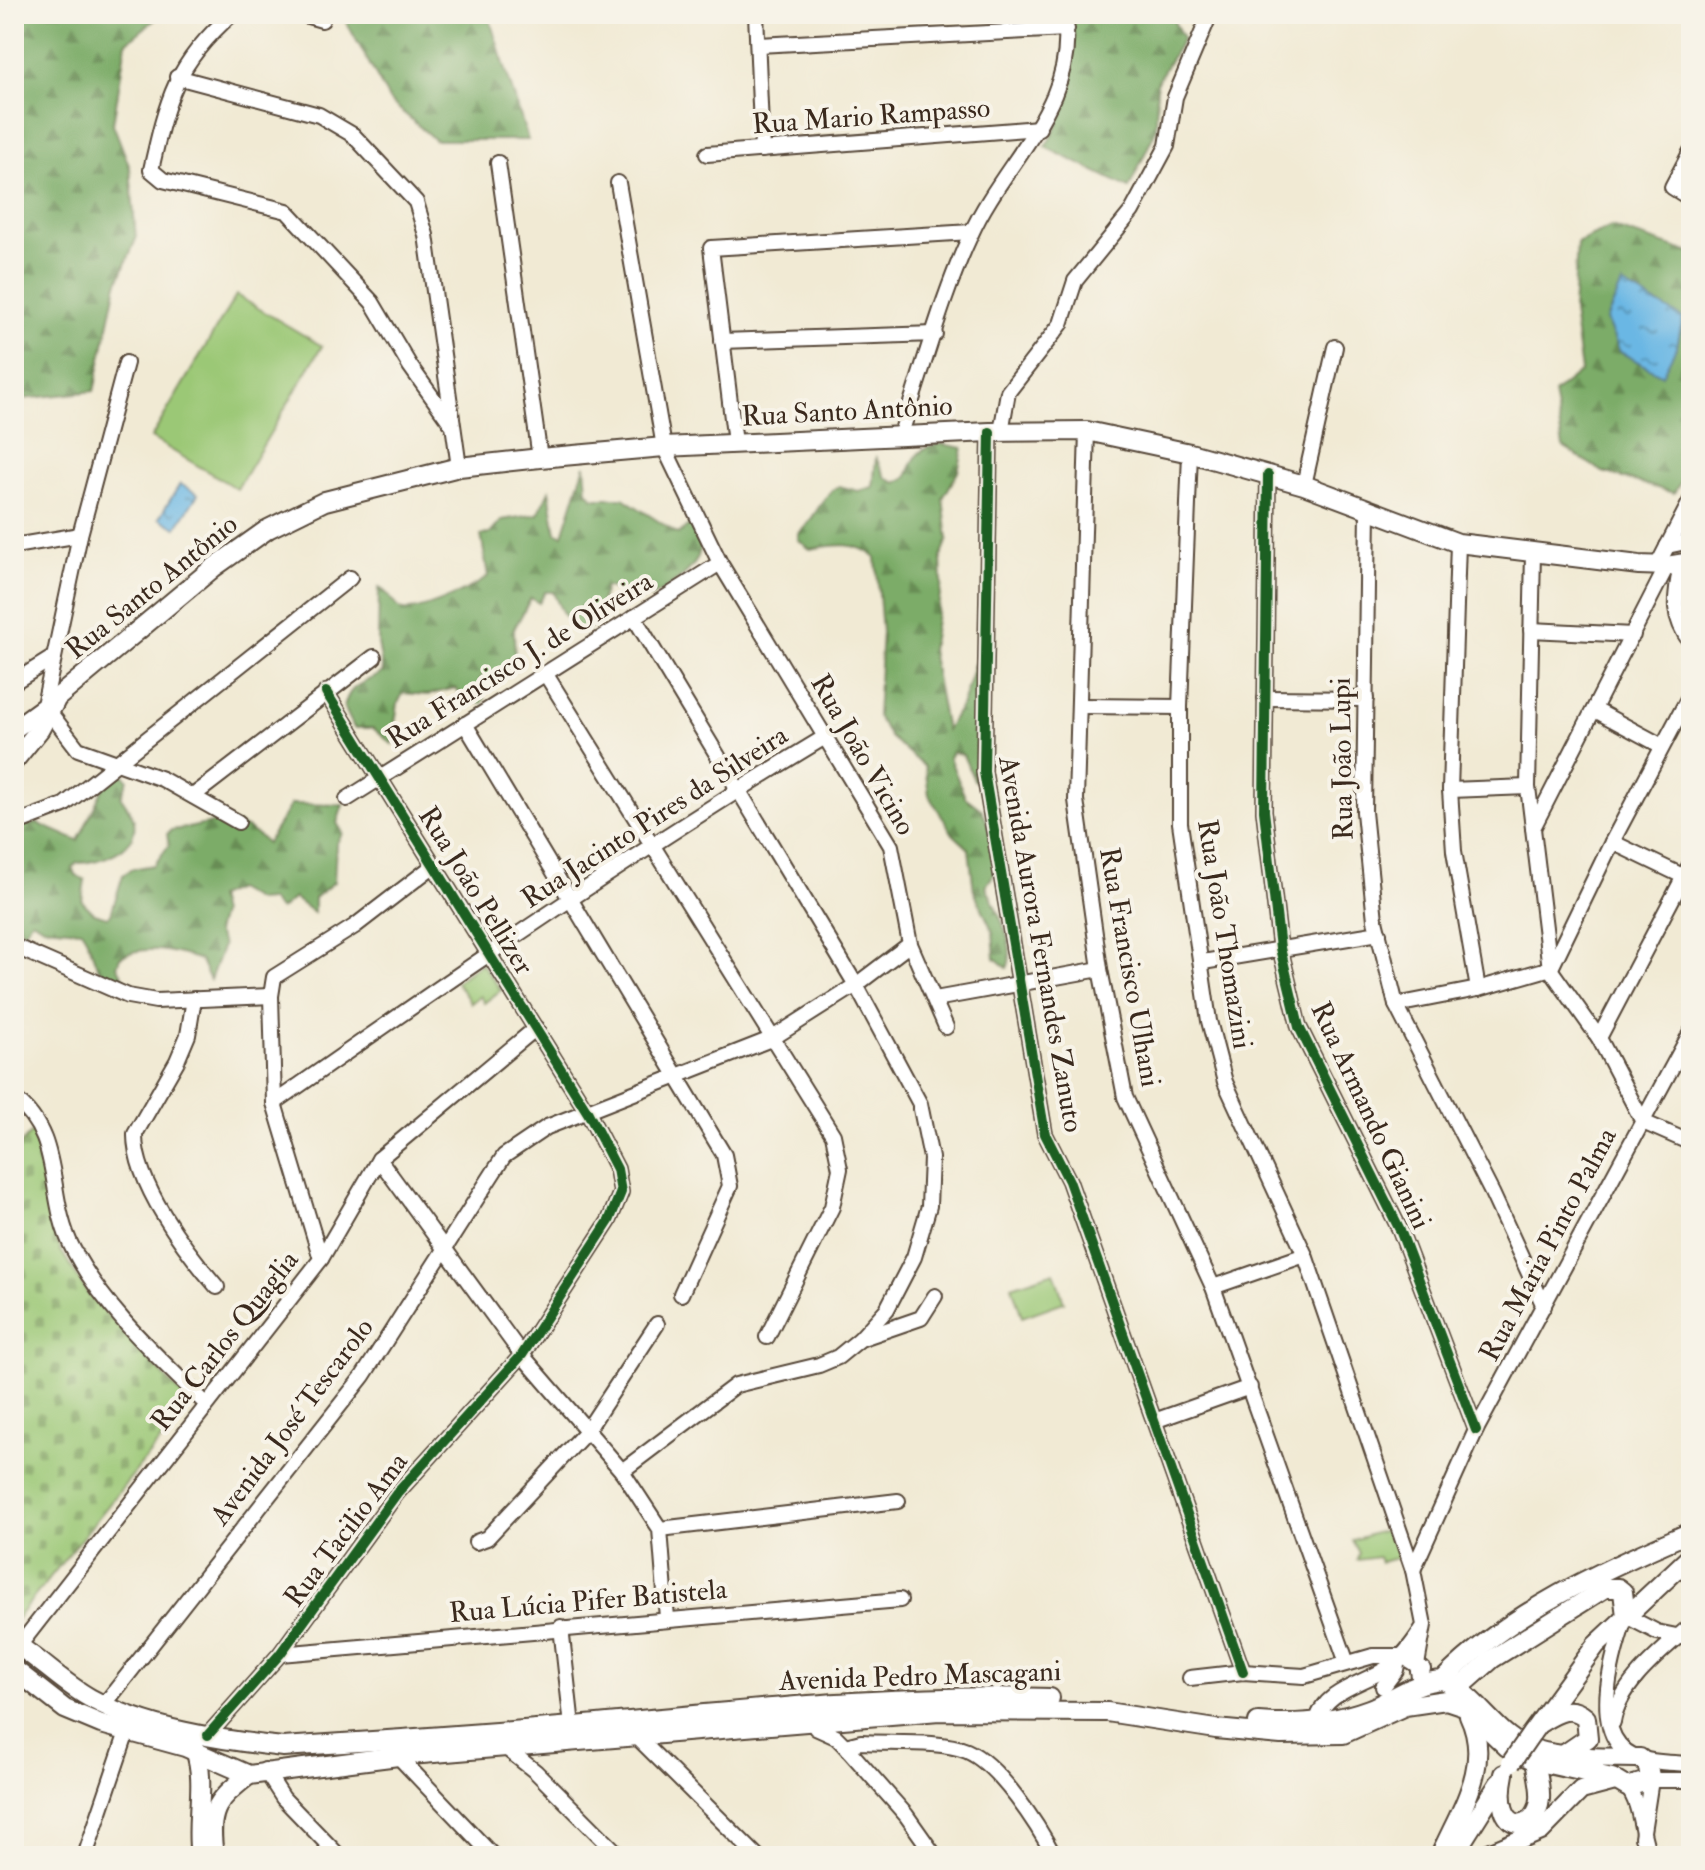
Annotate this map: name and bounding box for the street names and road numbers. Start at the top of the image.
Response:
street label: Rua Mario Rampasso [751,91,991,142]
street label: Rua Santo Antônio [741,388,953,434]
street label: Rua Santo Antônio [59,507,245,667]
street label: Rua Francisco J. de Oliveira [380,564,660,757]
street label: Rua João Vicino [802,668,923,842]
street label: Rua João Lupi [1324,677,1361,841]
street label: Rua Jacinto Pires da Silveira [515,718,795,917]
street label: Avenida Aurora Fernandes Zanuto [990,752,1091,1135]
street label: Rua João Pellizer [410,800,542,982]
street label: Rua João Thomazini [1189,817,1260,1051]
street label: Rua Francisco Ulhani [1091,845,1168,1090]
street label: Rua Armando Gianini [1303,996,1439,1235]
street label: Rua Maria Pinto Palma [1472,1122,1625,1367]
street label: Rua Carlos Quaglia [144,1243,307,1438]
street label: Avenida José Tescarolo [202,1311,382,1533]
street label: Rua Tacilio Ama [277,1445,416,1614]
street label: Rua Lúcia Pifer Batistela [448,1572,729,1631]
street label: Avenida Pedro Mascagani [777,1654,1062,1699]

